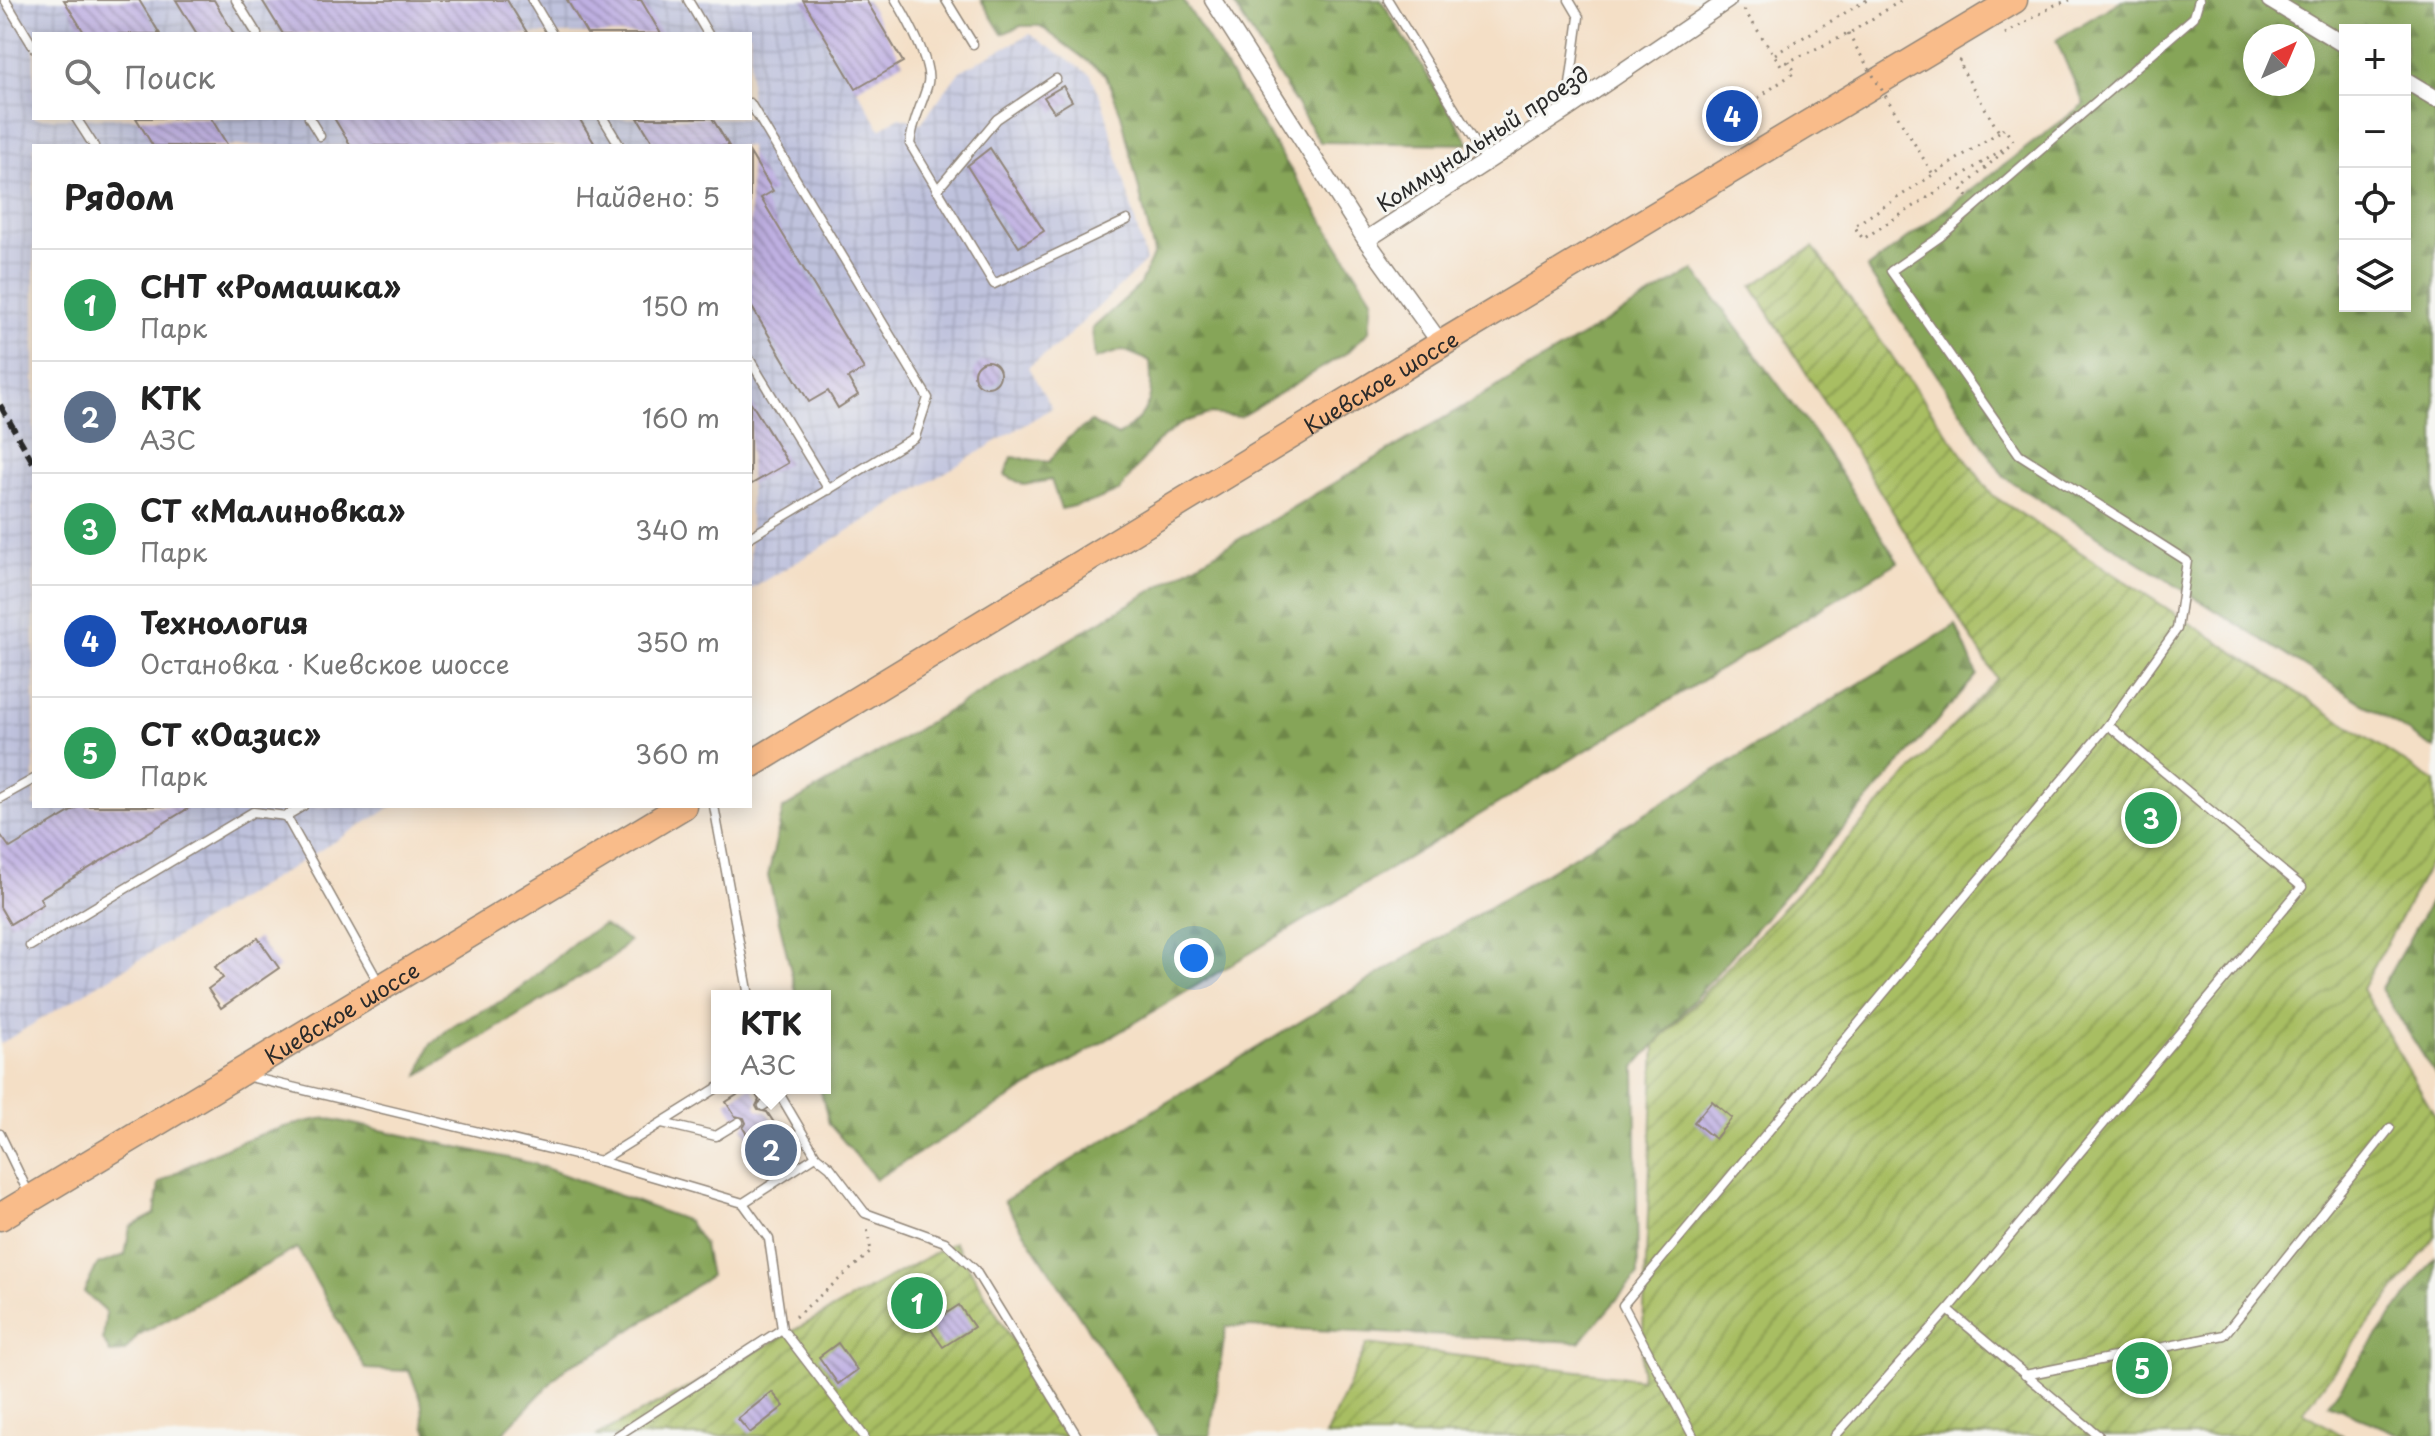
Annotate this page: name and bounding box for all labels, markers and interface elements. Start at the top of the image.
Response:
north arrow [2243,24,2315,96]
map controls [2339,24,2411,312]
button: + [2339,24,2411,96]
search box [32,32,752,120]
icon: search [60,54,104,98]
text: Поиск [124,54,215,99]
street label: Коммунальный проезд [1369,57,1595,219]
pin: 4 [1706,86,1758,146]
button: − [2339,96,2411,168]
button: locate [2339,168,2411,240]
text: Рядом [64,170,175,222]
text: Найдено: 5 [575,177,720,216]
button: layers [2339,240,2411,312]
text: СНТ «Ромашка» [140,263,401,308]
text: 1 [84,286,96,325]
text: 150 m [642,286,720,325]
text: Парк [140,308,207,347]
street label: Киевское шоссе [1297,321,1464,441]
text: КТК [140,375,201,420]
text: 2 [81,398,99,437]
text: 160 m [642,398,720,437]
text: АЗС [140,420,196,459]
text: СТ «Малиновка» [140,487,405,532]
text: 3 [81,510,99,549]
text: 340 m [635,510,720,549]
text: Парк [140,532,207,571]
text: Технология [140,599,308,644]
text: 4 [81,622,99,661]
text: 350 m [636,622,720,661]
text: Остановка · Киевское шоссе [140,644,510,683]
text: СТ «Оазис» [140,711,321,756]
text: 5 [82,734,98,773]
text: 360 m [635,734,720,773]
text: Парк [140,756,207,795]
pin: 3 [2125,788,2177,848]
your location [1174,938,1214,978]
street label: Киевское шоссе [257,952,425,1071]
popup [711,990,831,1094]
text: КТК [740,1000,802,1045]
text: АЗС [740,1045,797,1084]
pin: 2 [745,1120,797,1180]
pin: 1 [891,1273,943,1333]
pin: 5 [2116,1338,2168,1398]

